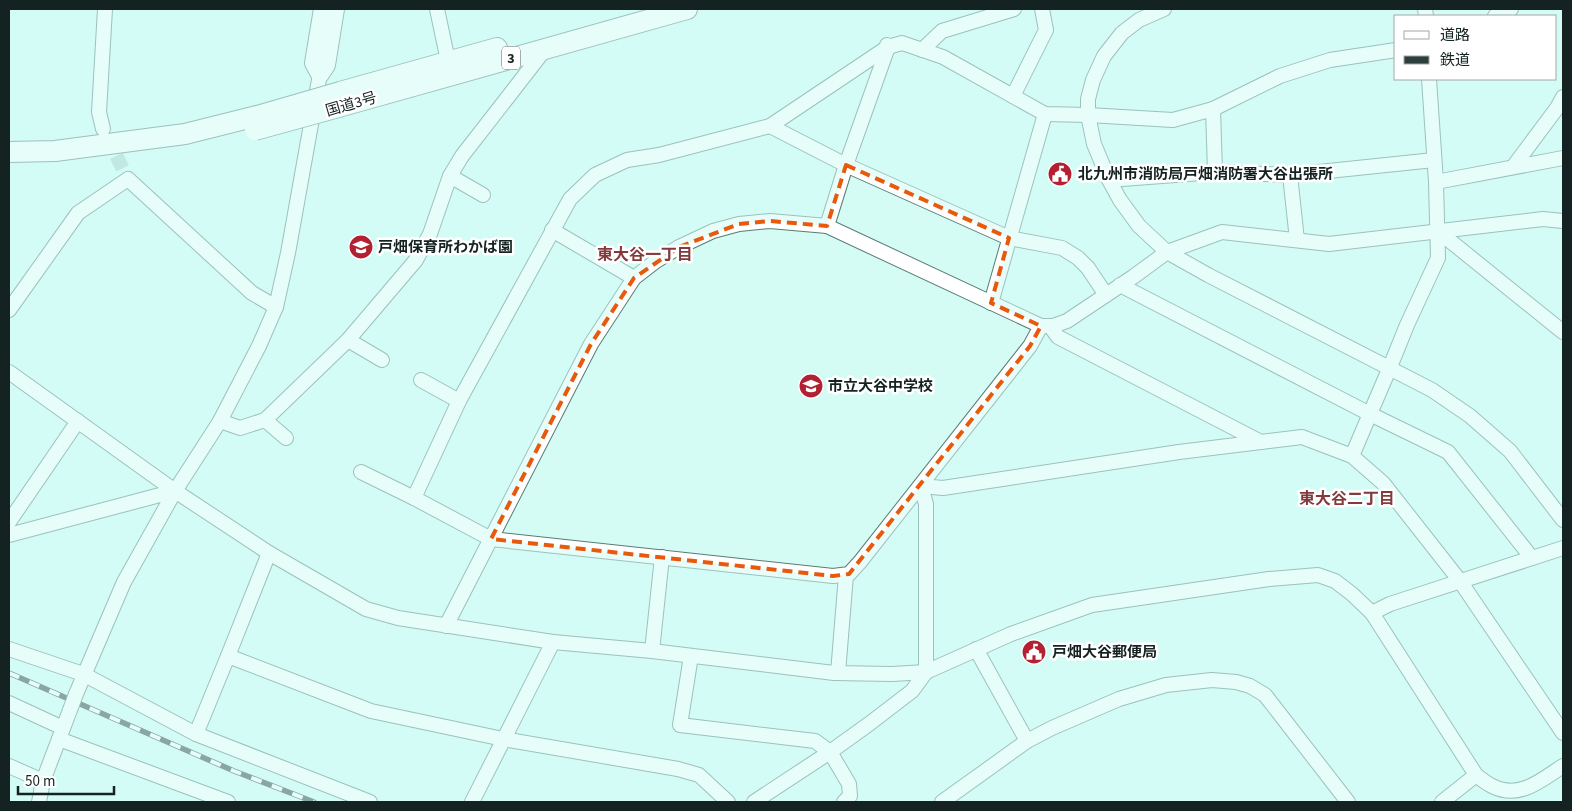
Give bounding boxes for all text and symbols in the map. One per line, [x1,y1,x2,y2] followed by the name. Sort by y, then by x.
[1394,15,1557,80] legend
[1440,25,1470,46] text: 道路
[502,46,520,70] road number: 3
[1440,50,1470,71] text: 鉄道
[323,87,379,122] street label: 国道3号
[1047,161,1073,187] public building icon: 北九州市消防局戸畑消防署大谷出張所
[1078,164,1333,185] place label: 北九州市消防局戸畑消防署大谷出張所
[348,234,374,260] school or university icon: 戸畑保育所わかば園
[378,237,513,258] place label: 戸畑保育所わかば園
[597,244,693,266] district label: 東大谷一丁目
[798,373,824,399] school or university icon: 市立大谷中学校
[828,376,933,397] place label: 市立大谷中学校
[1299,488,1395,510] district label: 東大谷二丁目
[1021,639,1047,665] public building icon: 戸畑大谷郵便局
[1052,642,1157,663] place label: 戸畑大谷郵便局
[18,764,114,796] scale bar
[25,771,55,792] text: 50 m

